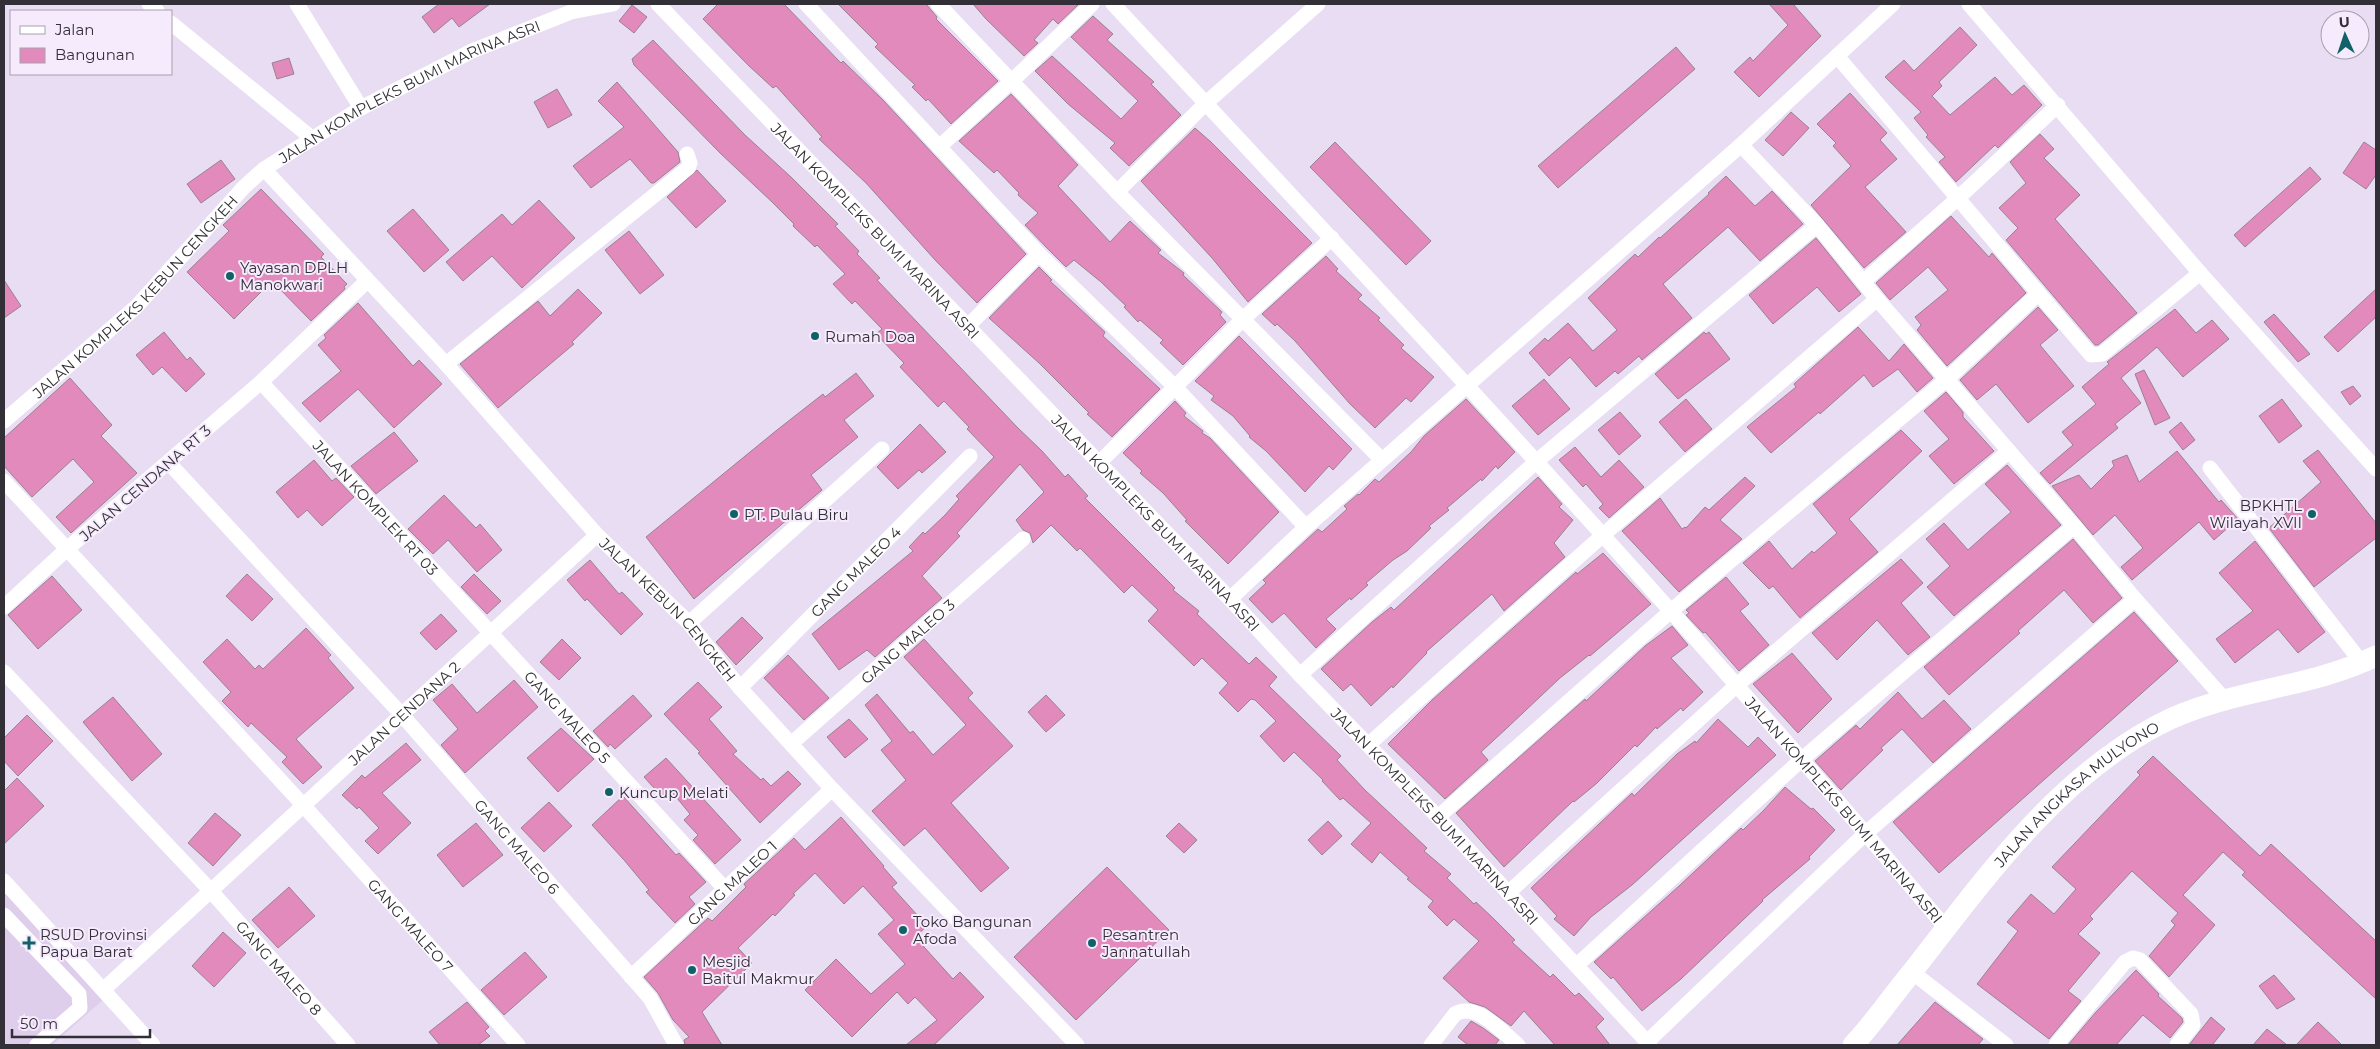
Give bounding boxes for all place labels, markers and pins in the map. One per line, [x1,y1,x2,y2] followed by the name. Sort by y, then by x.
[240,258,348,294] place label: Yayasan DPLH Manokwari
[224,270,236,282] marker: Yayasan DPLH Manokwari
[825,327,915,346] place label: Rumah Doa
[809,330,821,342] marker: Rumah Doa
[2209,496,2302,532] place label: BPKHTL Wilayah XVII
[744,505,849,524] place label: PT. Pulau Biru
[728,508,740,520] marker: PT. Pulau Biru
[2306,508,2318,520] marker: BPKHTL Wilayah XVII
[619,783,729,802] place label: Kuncup Melati
[603,786,615,798] marker: Kuncup Melati
[913,912,1032,948] place label: Toko Bangunan Afoda
[897,924,909,936] marker: Toko Bangunan Afoda
[40,925,147,961] place label: RSUD Provinsi Papua Barat
[1101,925,1191,961] place label: Pesantren Jannatullah
[22,936,36,950] marker: RSUD Provinsi Papua Barat
[1086,937,1098,949] marker: Pesantren Jannatullah
[702,952,814,988] place label: Mesjid Baitul Makmur
[686,964,698,976] marker: Mesjid Baitul Makmur

